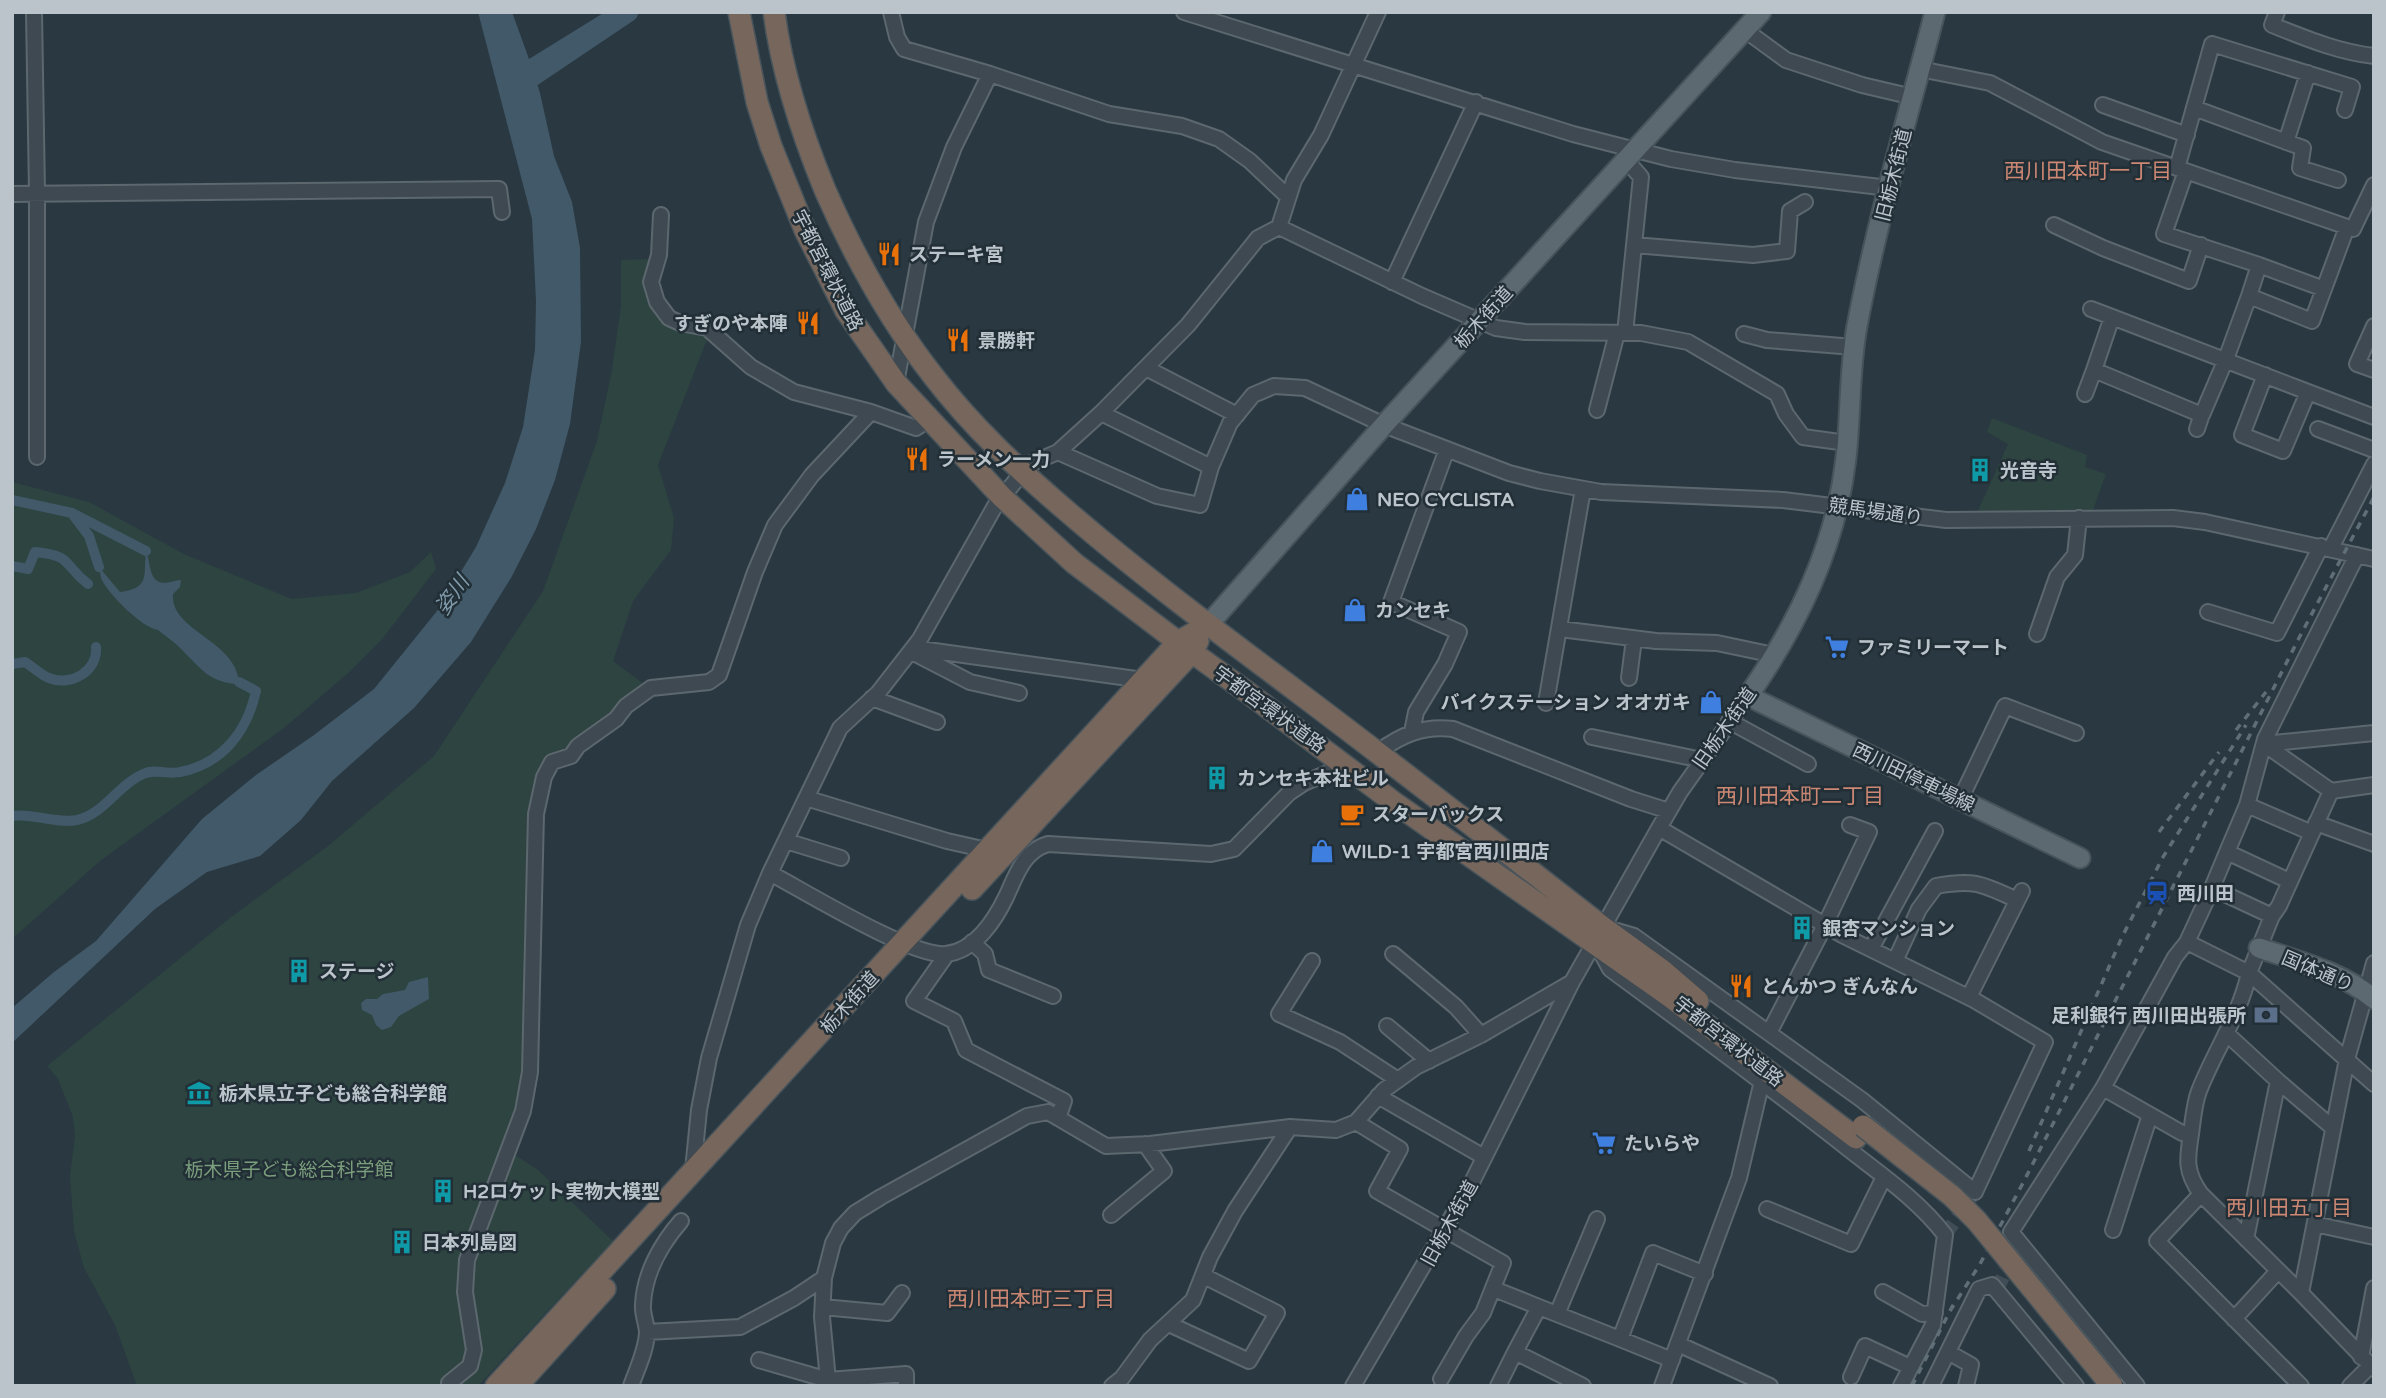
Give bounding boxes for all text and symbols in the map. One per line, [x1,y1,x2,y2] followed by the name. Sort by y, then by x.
[1872,126,1916,224] street label: 旧栃木街道
[2004,159,2172,184] district label: 西川田本町一丁目
[787,206,867,335] street label: 宇都宮環状道路
[875,240,903,268] restaurant icon: ステーキ宮
[909,244,1004,266] place label: ステーキ宮
[1450,282,1517,353] street label: 栃木街道
[794,309,822,337] restaurant icon: すぎのや本陣
[674,313,788,335] place label: すぎのや本陣
[944,326,972,354] restaurant icon: 景勝軒
[978,330,1035,352] place label: 景勝軒
[903,445,931,473] restaurant icon: ラーメン一力
[937,449,1050,471] place label: ラーメン一力
[1966,456,1994,484] building icon: 光音寺
[2000,460,2057,482] place label: 光音寺
[1343,485,1371,513] shop icon: NEO CYCLISTA
[1377,489,1515,511] place label: NEO CYCLISTA
[1827,494,1924,529] street label: 競馬場通り
[430,569,476,620] water label: 姿川
[1341,596,1369,624] shop icon: カンセキ
[1375,600,1451,622] place label: カンセキ
[1823,633,1851,661] supermarket icon: ファミリーマート
[1857,637,2009,659] place label: ファミリーマート
[1209,662,1330,758] street label: 宇都宮環状道路
[1689,683,1761,774] street label: 旧栃木街道
[1697,688,1725,716] shop icon: バイクステーション オオガキ
[1440,692,1691,714] place label: バイクステーション オオガキ
[1849,739,1978,817] street label: 西川田停車場線
[1203,764,1231,792] building icon: カンセキ本社ビル
[1237,768,1389,790] place label: カンセキ本社ビル
[1716,784,1884,809] district label: 西川田本町二丁目
[1338,800,1366,828] cafe icon: スターバックス
[1372,804,1504,826] place label: スターバックス
[1308,837,1336,865] shop icon: WILD-1 宇都宮西川田店
[1342,841,1549,863] place label: WILD-1 宇都宮西川田店
[2143,879,2171,907] station icon: 西川田
[2177,883,2234,905] place label: 西川田
[1788,914,1816,942] building icon: 銀杏マンション
[1822,918,1955,940] place label: 銀杏マンション
[2278,947,2357,997] street label: 国体通り
[285,957,313,985] building icon: ステージ
[319,961,395,983] place label: ステージ
[816,967,883,1038] street label: 栃木街道
[1727,972,1755,1000] restaurant icon: とんかつ ぎんなん
[1761,976,1918,998] place label: とんかつ ぎんなん
[1669,992,1788,1091] street label: 宇都宮環状道路
[2252,1001,2280,1029] bank icon: 足利銀行 西川田出張所
[2051,1005,2246,1027] place label: 足利銀行 西川田出張所
[185,1079,213,1107] museum icon: 栃木県立子ども総合科学館
[219,1083,447,1105] place label: 栃木県立子ども総合科学館
[1590,1129,1618,1157] supermarket icon: たいらや
[1624,1133,1700,1155] place label: たいらや
[184,1159,394,1181] park label: 栃木県子ども総合科学館
[429,1177,457,1205] building icon: H2ロケット実物大模型
[1417,1177,1483,1270] street label: 旧栃木街道
[463,1181,660,1203] place label: H2ロケット実物大模型
[2226,1196,2352,1221] district label: 西川田五丁目
[388,1228,416,1256] building icon: 日本列島図
[422,1232,517,1254] place label: 日本列島図
[947,1287,1115,1312] district label: 西川田本町三丁目

